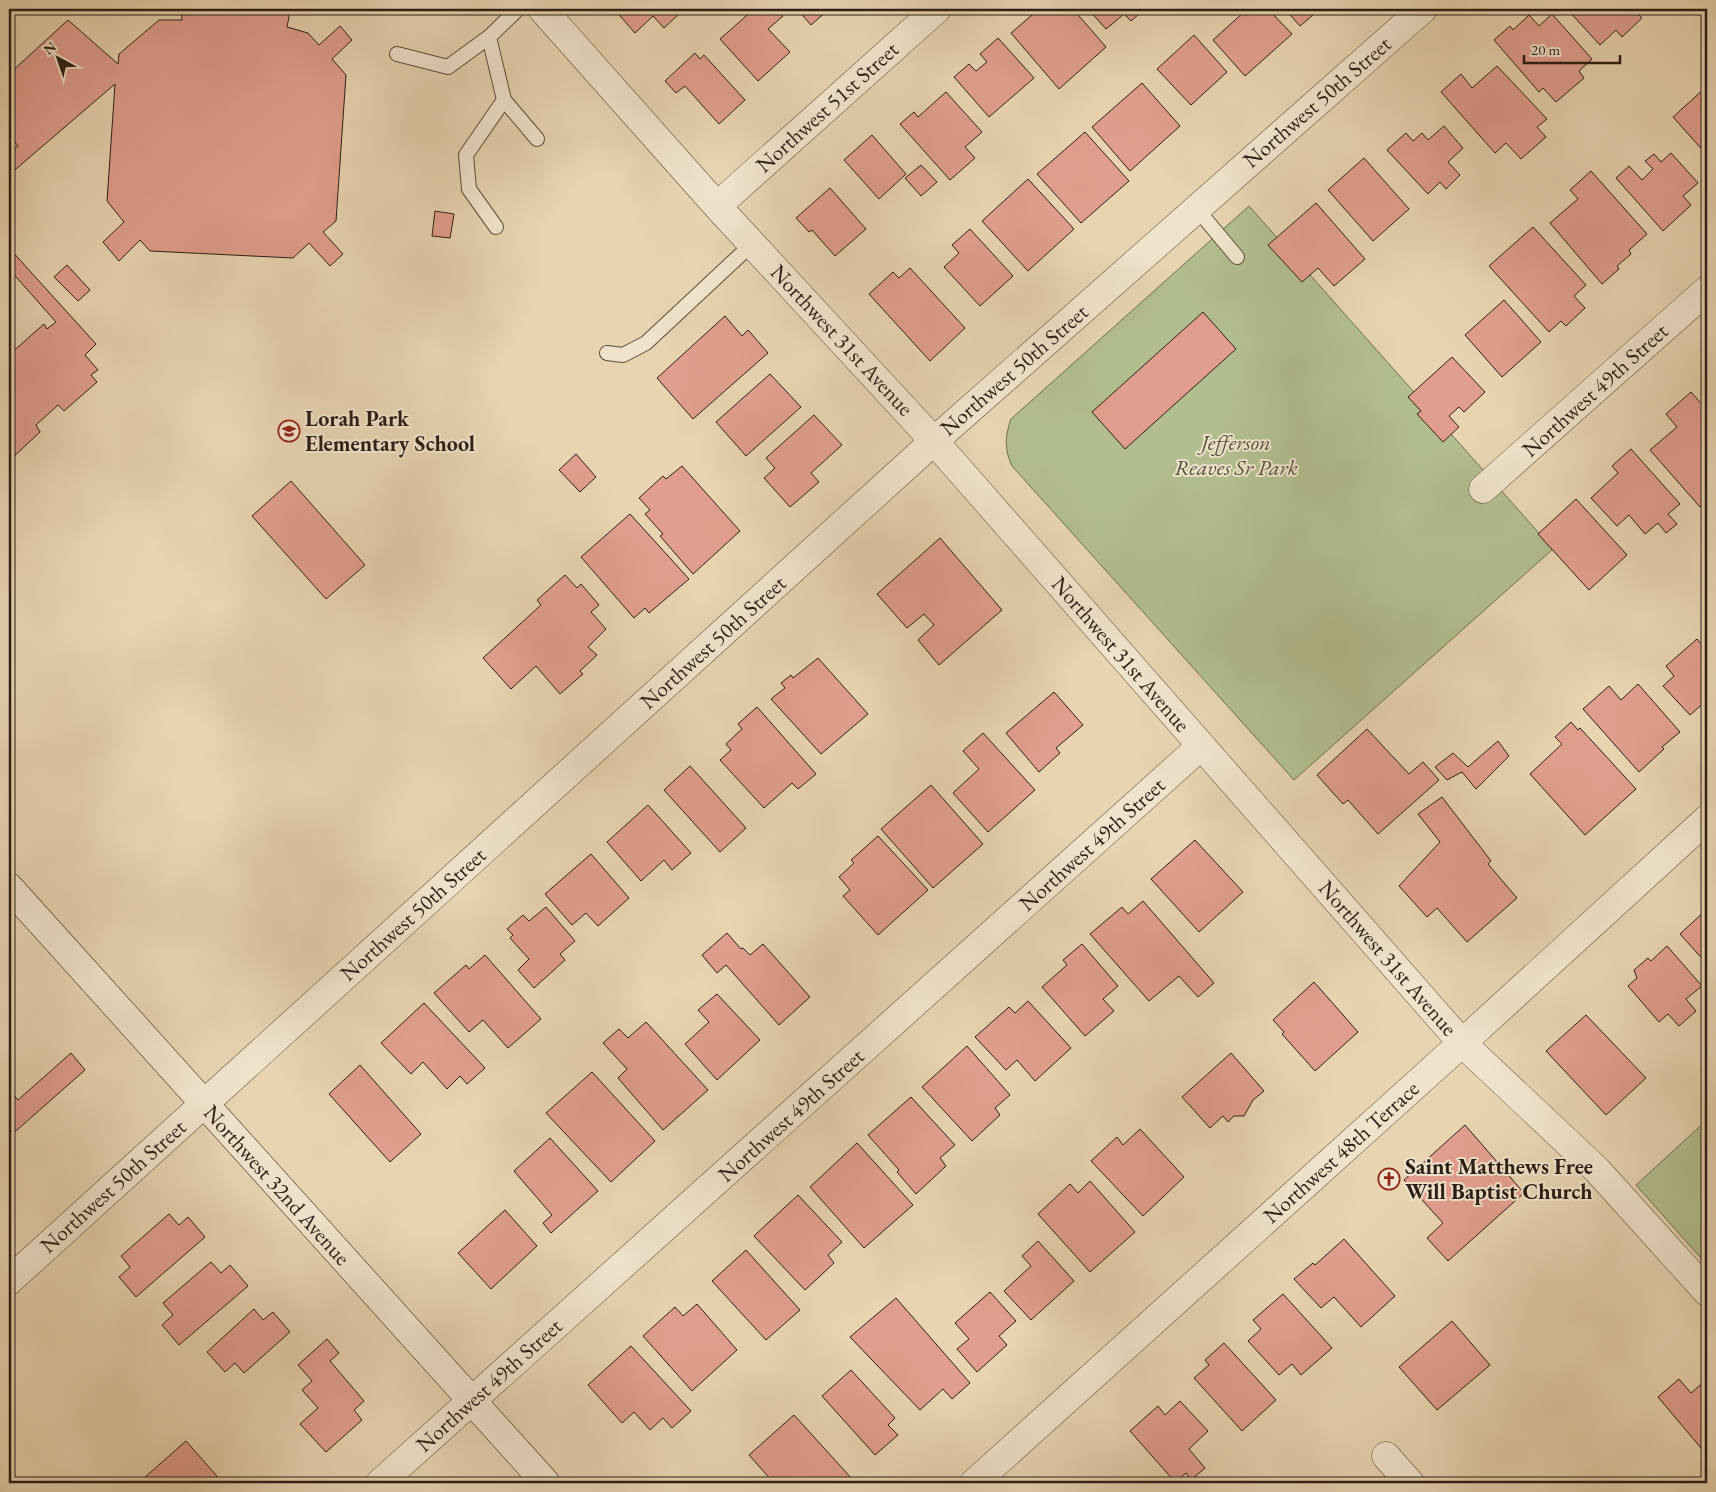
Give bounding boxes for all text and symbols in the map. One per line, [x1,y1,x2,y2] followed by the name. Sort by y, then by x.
[1237,30,1397,174] street label: Northwest 50th Street
[32,32,82,82] north arrow
[1524,32,1620,64] scale bar
[749,35,905,179] street label: Northwest 51st Street
[40,37,60,59] text: N
[1531,40,1560,59] text: 20 m
[764,258,920,422] street label: Northwest 31st Avenue
[934,298,1094,442] street label: Northwest 50th Street
[1516,317,1674,463] street label: Northwest 49th Street
[305,404,475,458] place label: Lorah Park Elementary School
[277,419,301,443] school or university icon: Lorah Park Elementary School
[1174,428,1298,482] park label: Jefferson Reaves Sr Park
[634,569,792,715] street label: Northwest 50th Street
[1045,570,1197,738] street label: Northwest 31st Avenue
[1013,771,1171,917] street label: Northwest 49th Street
[334,841,492,987] street label: Northwest 50th Street
[1312,874,1464,1042] street label: Northwest 31st Avenue
[712,1042,870,1188] street label: Northwest 49th Street
[1257,1074,1425,1230] street label: Northwest 48th Terrace
[197,1099,357,1272] street label: Northwest 32nd Avenue
[34,1113,192,1259] street label: Northwest 50th Street
[1405,1152,1593,1206] place label: Saint Matthews Free Will Baptist Church
[1377,1167,1401,1191] church icon: Saint Matthews Free Will Baptist Church
[410,1312,568,1458] street label: Northwest 49th Street

